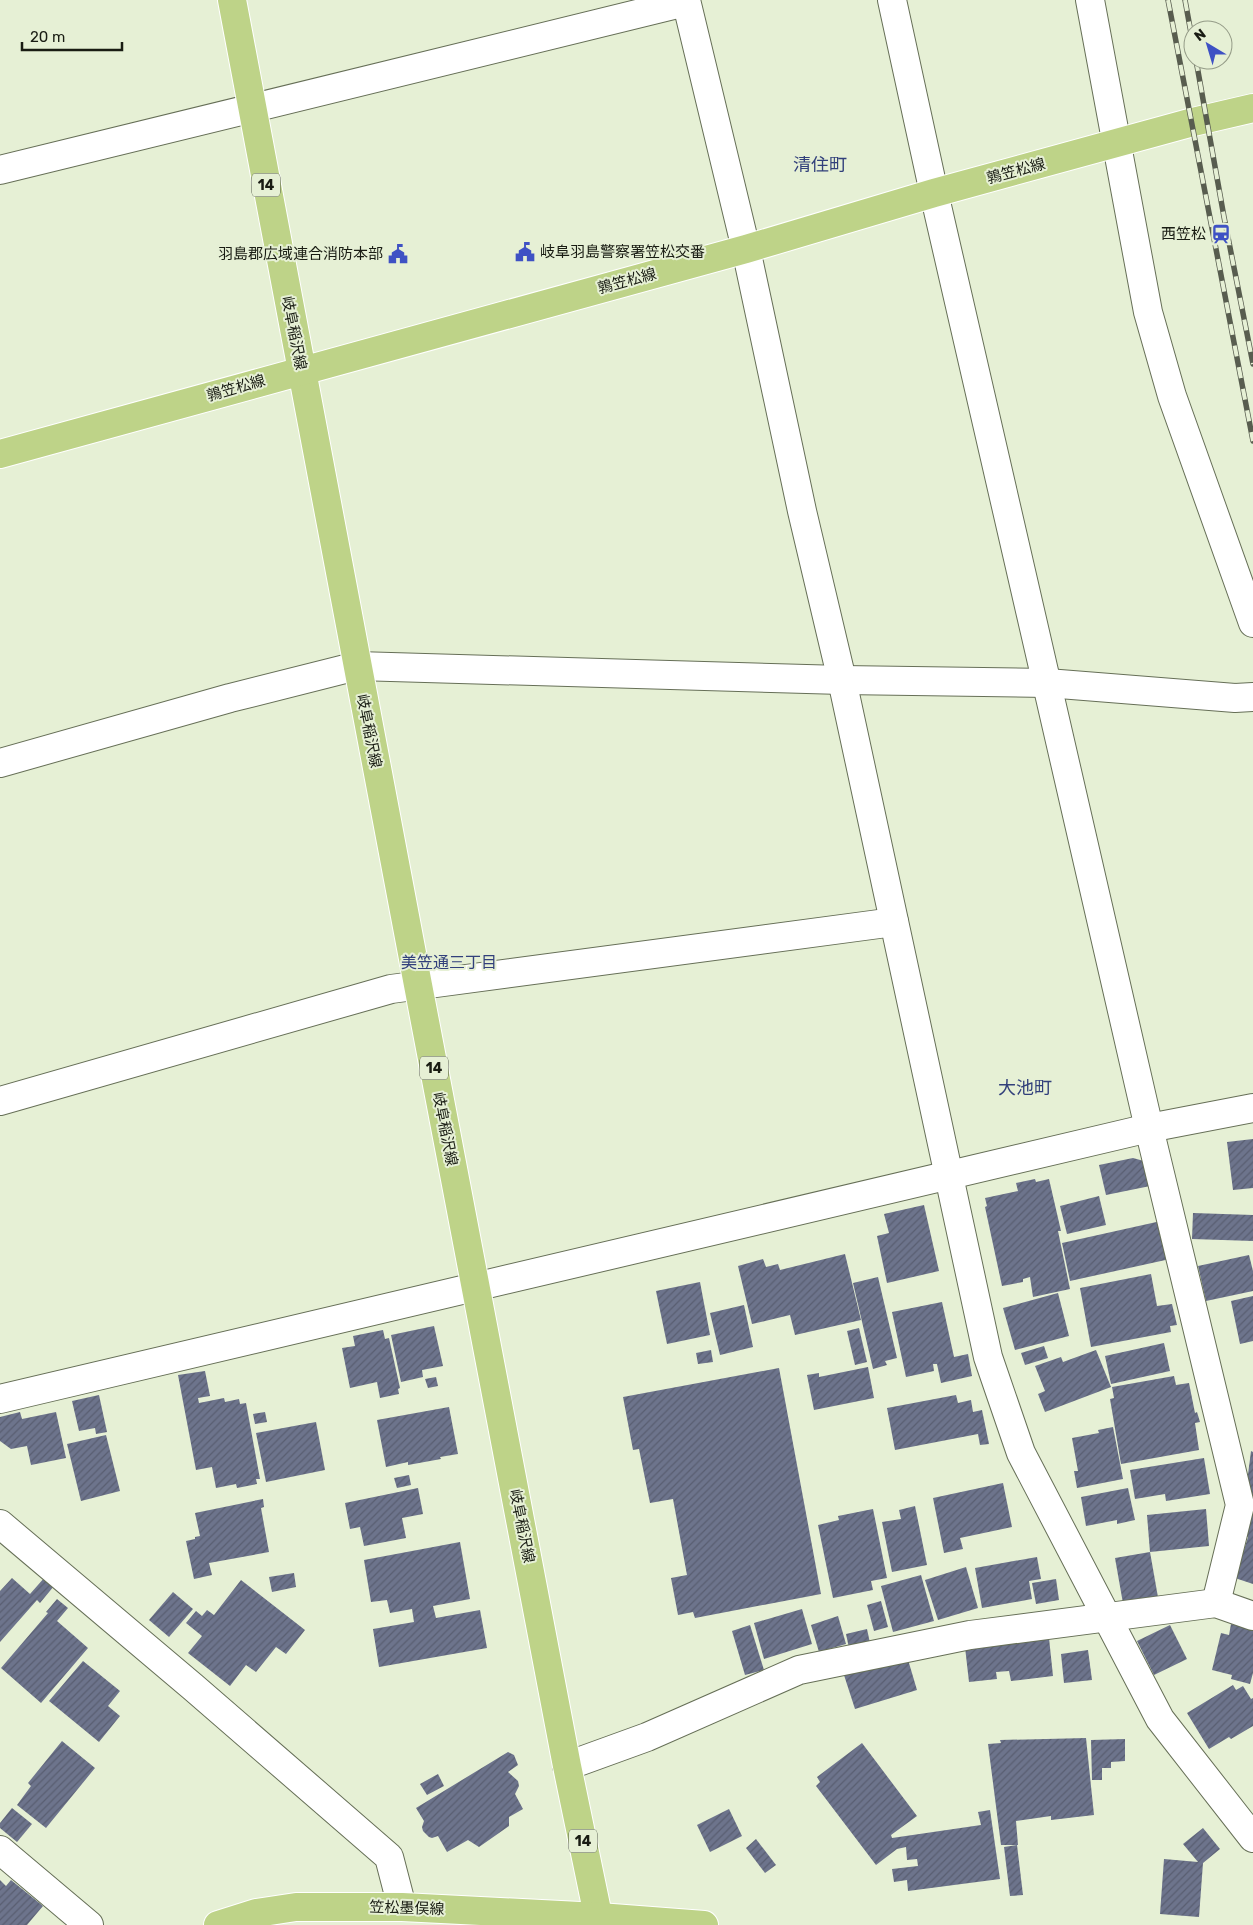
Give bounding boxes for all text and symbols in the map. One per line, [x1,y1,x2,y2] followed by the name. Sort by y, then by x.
[22,20,122,52] scale bar
[1183,20,1233,70] north arrow
[1191,25,1210,45] text: N
[30,28,65,46] text: 20 m
[793,154,847,176] district label: 清住町
[985,155,1047,187] street label: 鶉笠松線
[252,174,280,196] road number: 14
[1210,223,1232,245] station icon: 西笠松
[1161,225,1206,243] place label: 西笠松
[514,241,536,263] public building icon: 岐阜羽島警察署笠松交番
[387,243,409,265] public building icon: 羽島郡広域連合消防本部
[540,243,705,261] place label: 岐阜羽島警察署笠松交番
[218,245,383,263] place label: 羽島郡広域連合消防本部
[596,265,658,297] street label: 鶉笠松線
[278,294,310,372] street label: 岐阜稲沢線
[205,371,267,405] street label: 鶉笠松線
[353,692,385,770] street label: 岐阜稲沢線
[401,953,497,972] district label: 美笠通三丁目
[420,1056,448,1080] road number: 14
[998,1077,1052,1099] district label: 大池町
[429,1090,461,1168] street label: 岐阜稲沢線
[506,1487,538,1565] street label: 岐阜稲沢線
[569,1830,597,1852] road number: 14
[369,1898,445,1918] street label: 笠松墨俣線

